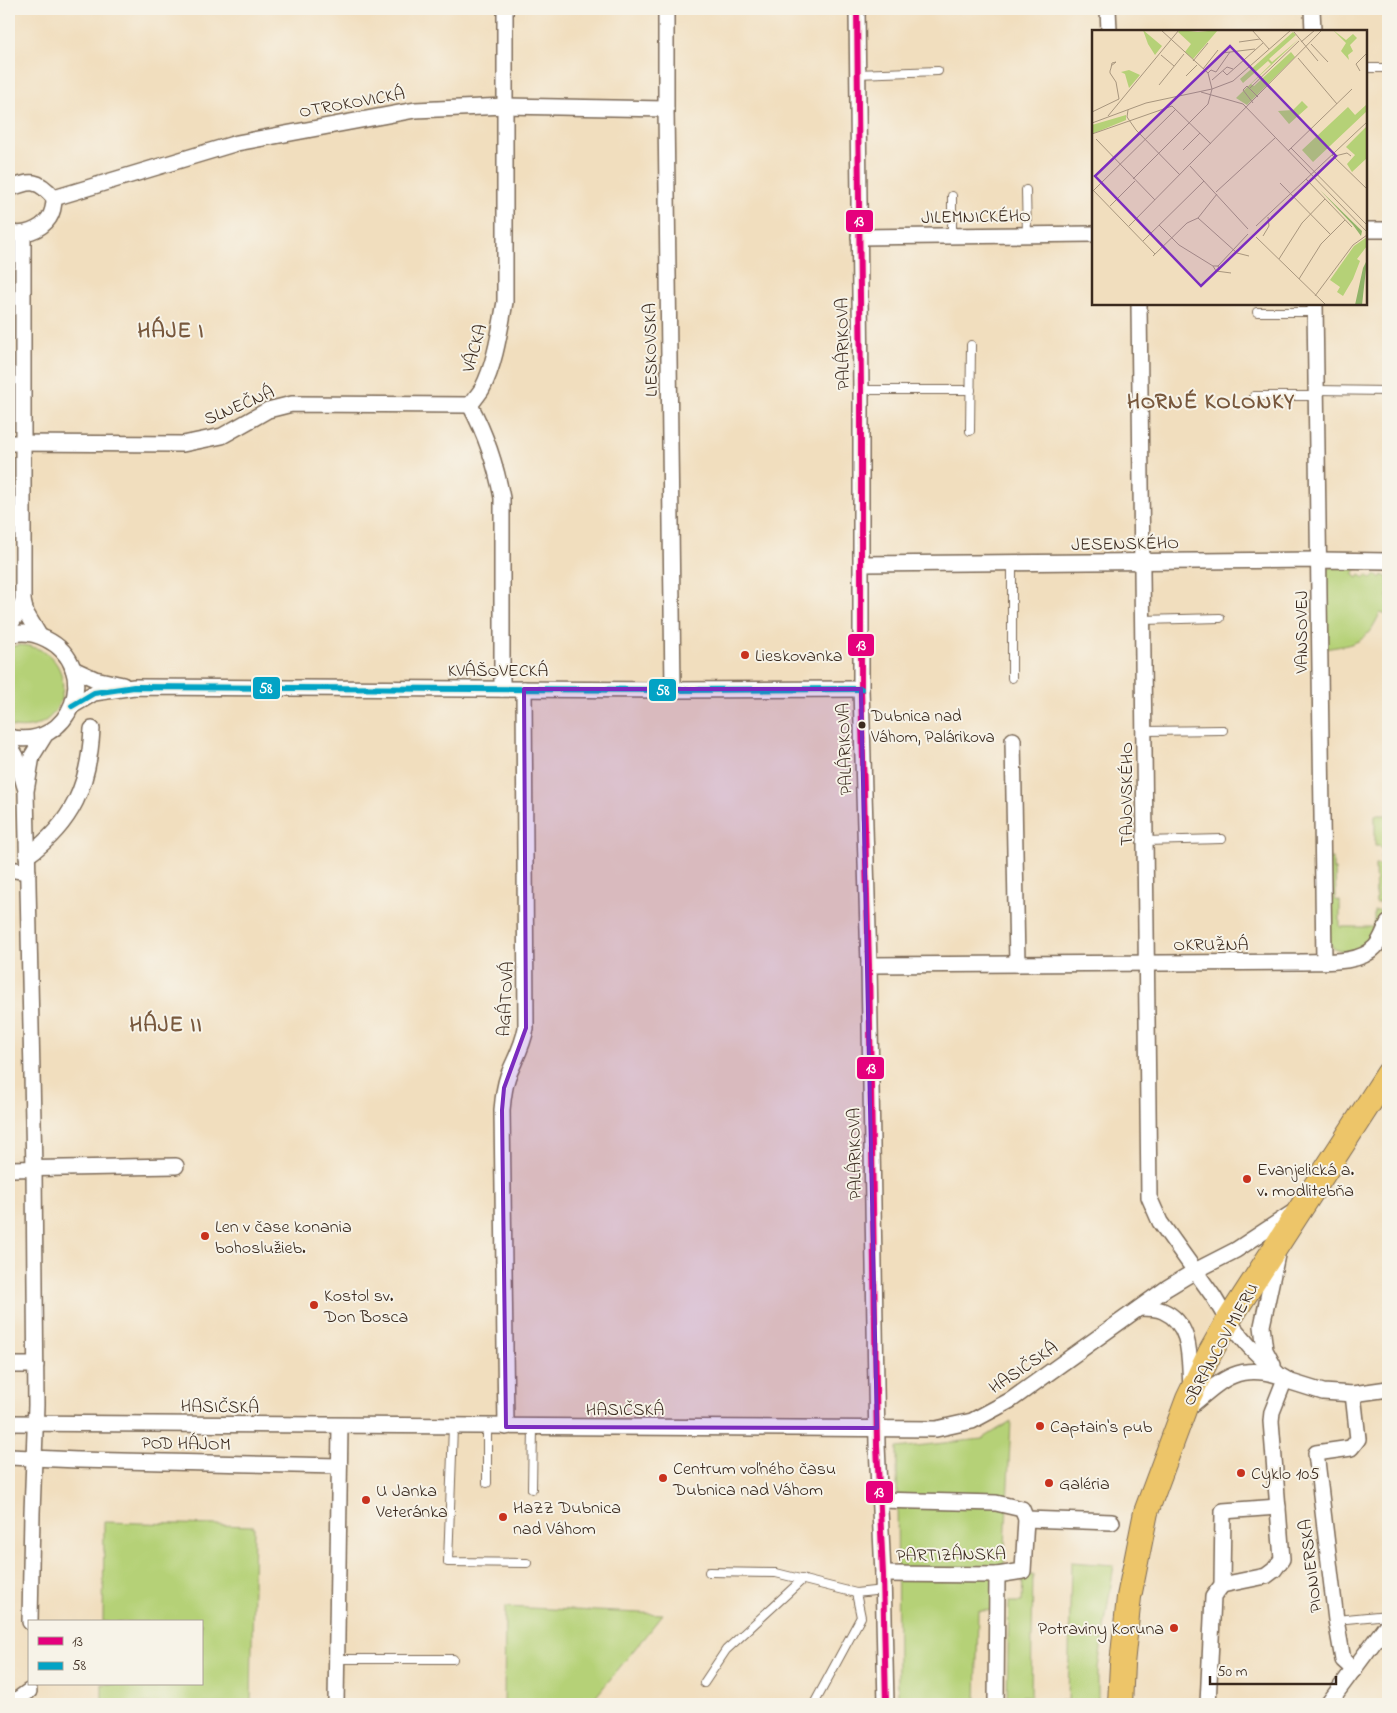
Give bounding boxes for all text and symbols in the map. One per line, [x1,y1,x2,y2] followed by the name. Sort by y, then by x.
[1092,30,1367,305] inset map
[297,82,407,126] street label: OTROKOVICKÁ
[921,204,1031,232] street label: JILEMNICKÉHO
[845,209,874,233] line badge: 13
[854,212,864,233] text: 13
[830,298,858,390] street label: PALÁRIKOVA
[638,303,666,397] street label: LIESKOVSKA
[137,316,205,348] district label: HÁJE I
[456,321,495,377] street label: VÁCKA
[200,380,279,433] street label: SLNEČNÁ
[1127,387,1295,419] district label: HORNÉ KOLONKY
[1071,531,1179,559] street label: JESENSKÉHO
[1290,590,1316,675] street label: VANSOVEJ
[847,633,875,657] line badge: 13
[856,636,866,657] text: 13
[755,644,843,670] place label: Lieskovanka
[739,649,751,661] marker: Lieskovanka
[448,659,548,685] street label: KVÁŠOVECKÁ
[252,676,281,700] line badge: 58
[648,678,677,702] line badge: 58
[259,679,273,700] text: 58
[656,681,670,702] text: 58
[831,702,861,796] street label: PALÁRIKOVA
[870,704,995,750] place label: Dubnica nad Váhom, Palárikova
[857,720,867,730] marker: Dubnica nad Váhom, Palárikova
[1115,742,1141,846] street label: TAJOVSKÉHO
[1173,933,1249,959] street label: OKRUŽNÁ
[492,961,522,1037] street label: AGÁTOVÁ
[129,1010,203,1042] district label: HÁJE II
[856,1056,885,1080] line badge: 13
[866,1059,876,1080] text: 13
[842,1108,870,1200] street label: PALÁRIKOVA
[1257,1158,1355,1205] place label: Evanjelická a. v. modlitebňa
[1241,1173,1253,1185] marker: Evanjelická a. v. modlitebňa
[215,1215,352,1262] place label: Len v čase konania bohoslužieb.
[199,1230,211,1242] marker: Len v čase konania bohoslužieb.
[1177,1279,1266,1411] street label: OBRANCOV MIERU
[323,1284,408,1331] place label: Kostol sv. Don Bosca
[308,1299,320,1311] marker: Kostol sv. Don Bosca
[984,1336,1064,1401] street label: HASIČSKÁ
[180,1394,259,1422] street label: HASIČSKÁ
[586,1398,664,1424] street label: HASIČSKÁ
[1050,1415,1153,1441] place label: Captain's pub
[1034,1420,1046,1432] marker: Captain's pub
[141,1431,231,1459] street label: POD HÁJOM
[672,1457,836,1504] place label: Centrum voľného času Dubnica nad Váhom
[1251,1462,1319,1488] place label: Cyklo 105
[1235,1467,1247,1479] marker: Cyklo 105
[657,1472,669,1484] marker: Centrum voľného času Dubnica nad Váhom
[1059,1472,1110,1498] place label: Galéria
[1043,1477,1055,1489] marker: Galéria
[375,1479,448,1526] place label: U Janka Veteránka
[865,1480,894,1504] line badge: 13
[874,1483,884,1504] text: 13
[360,1494,372,1506] marker: U Janka Veteránka
[513,1496,621,1543] place label: HaZZ Dubnica nad Váhom
[497,1511,509,1523] marker: HaZZ Dubnica nad Váhom
[1293,1518,1331,1614] street label: PIONIERSKA
[896,1542,1006,1570] street label: PARTIZÁNSKA
[1038,1617,1164,1643] place label: Potraviny Koruna
[28,1620,202,1686] legend
[1168,1622,1180,1634] marker: Potraviny Koruna
[72,1631,83,1653] text: 13
[1210,1653,1336,1685] scale bar
[72,1655,87,1677] text: 58
[1217,1661,1248,1683] text: 50 m

